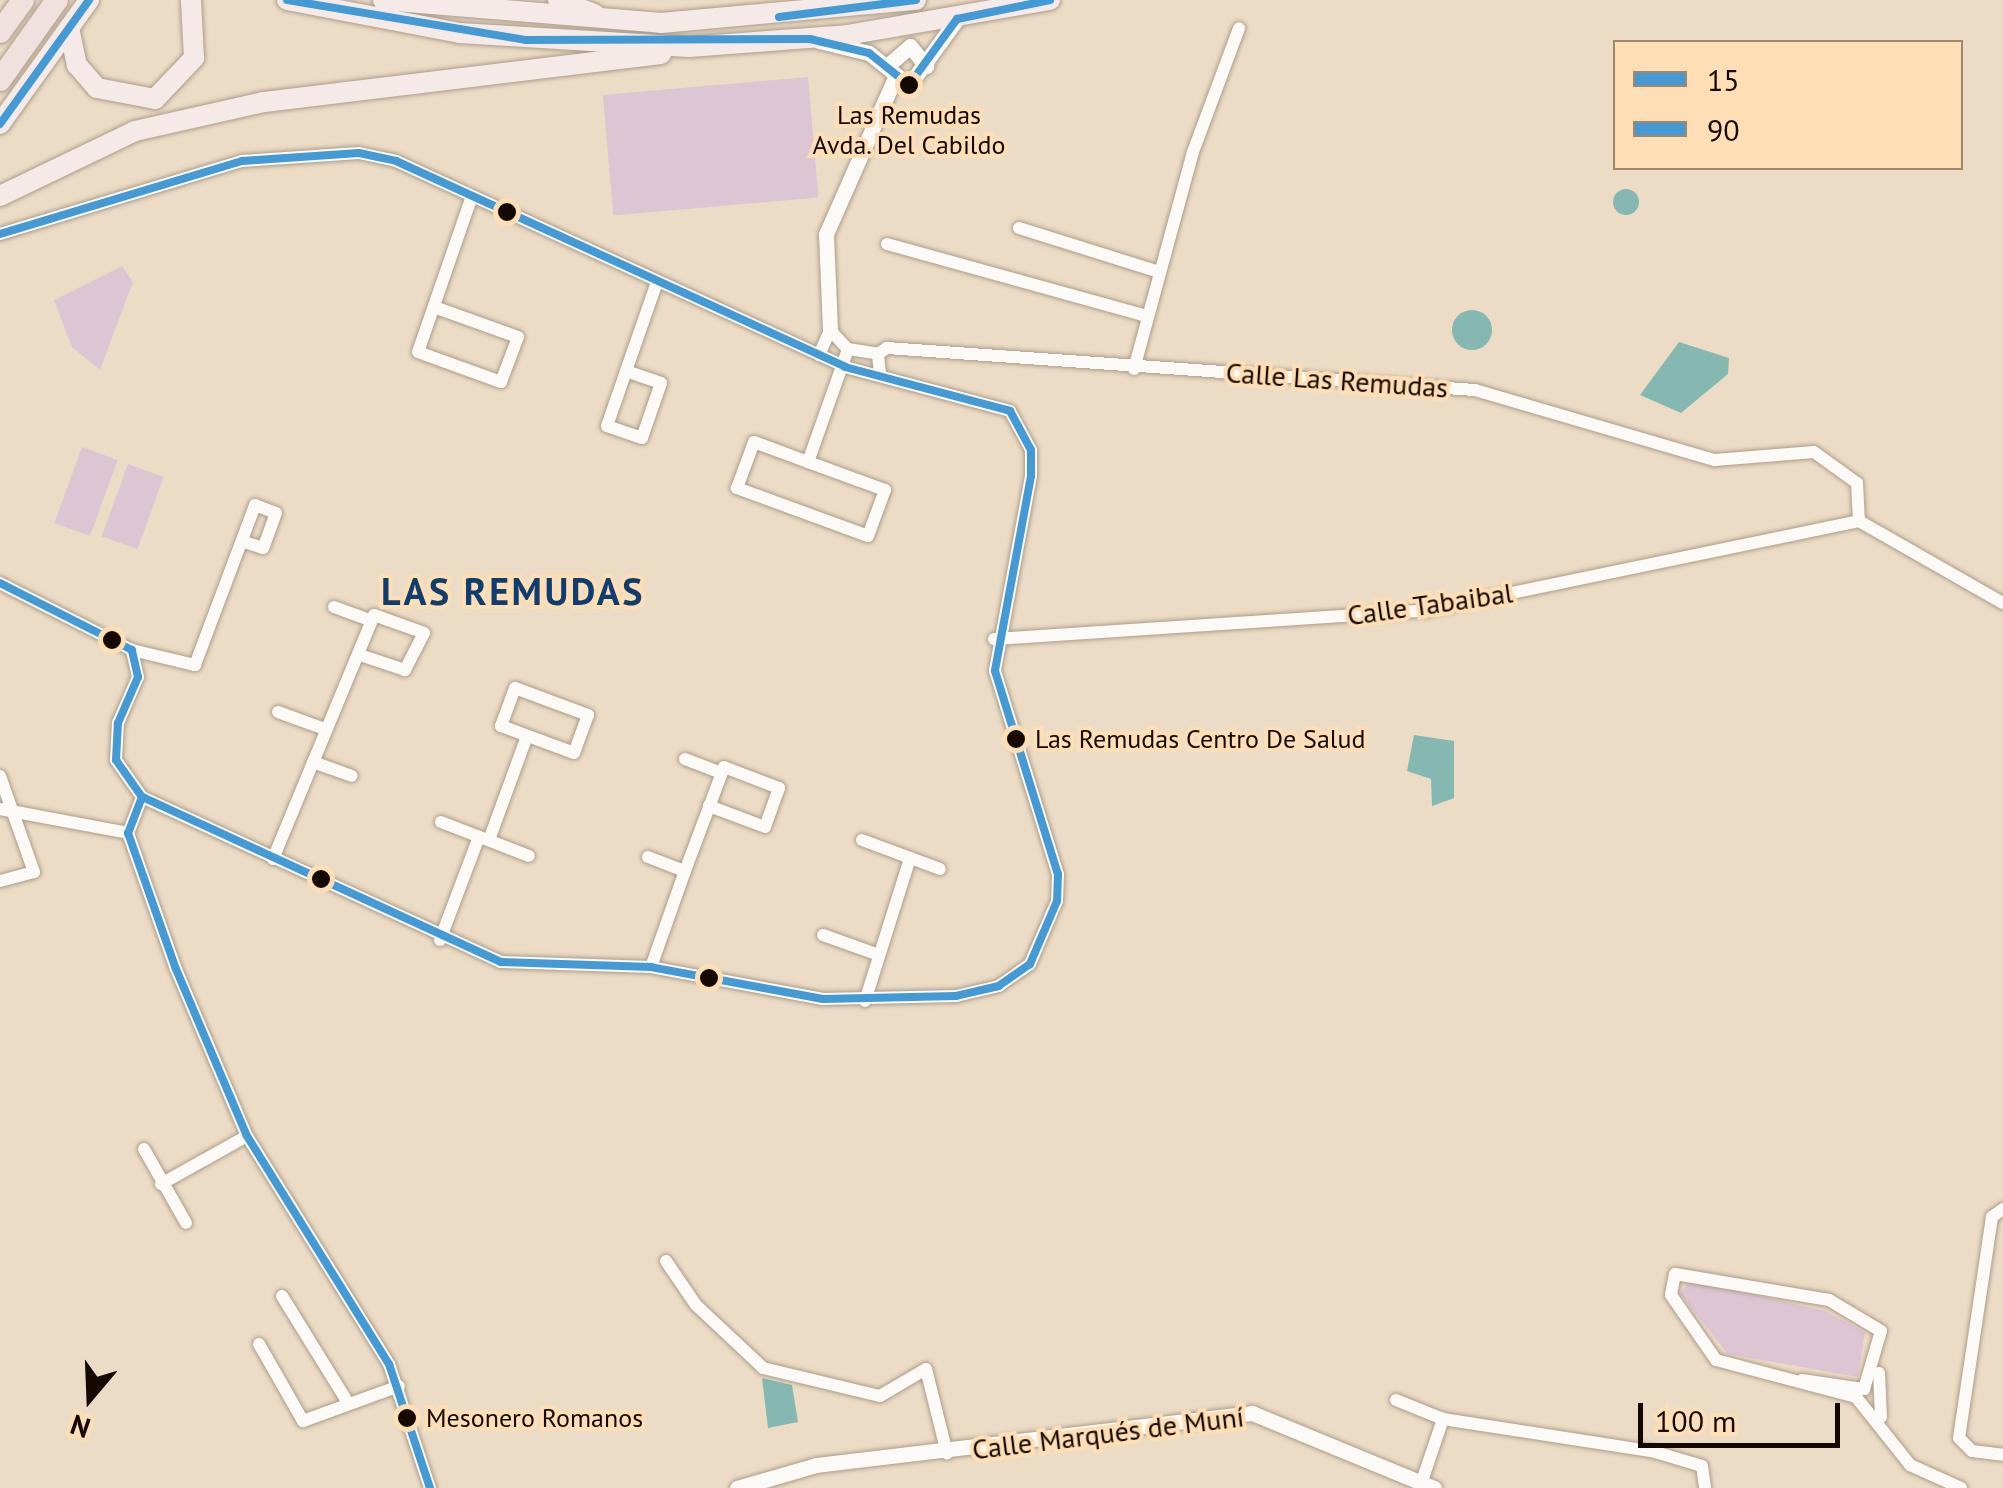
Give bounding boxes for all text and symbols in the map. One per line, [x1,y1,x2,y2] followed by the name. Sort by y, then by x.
[1613,40,1963,170] legend
[1707,60,1740,99] text: 15
[899,75,919,95] marker: Las Remudas Avda. Del Cabildo
[812,99,1006,160] place label: Las Remudas Avda. Del Cabildo
[1707,110,1740,149] text: 90
[497,202,517,222] unlabelled marker
[1225,355,1449,405] street label: Calle Las Remudas
[381,568,645,614] district label: LAS REMUDAS
[1345,576,1515,632] street label: Calle Tabaibal
[102,630,122,650] unlabelled marker
[1035,723,1365,755] place label: Las Remudas Centro De Salud
[1006,729,1026,749] marker: Las Remudas Centro De Salud
[311,869,331,889] unlabelled marker
[699,968,719,988] unlabelled marker
[40,1348,140,1448] north arrow
[1643,1383,1846,1445] scale bar
[970,1400,1246,1466] street label: Calle Marqués de Muní
[1655,1401,1736,1440] text: 100 m
[426,1402,643,1434] place label: Mesonero Romanos
[65,1406,95,1447] text: N
[397,1408,417,1428] marker: Mesonero Romanos

